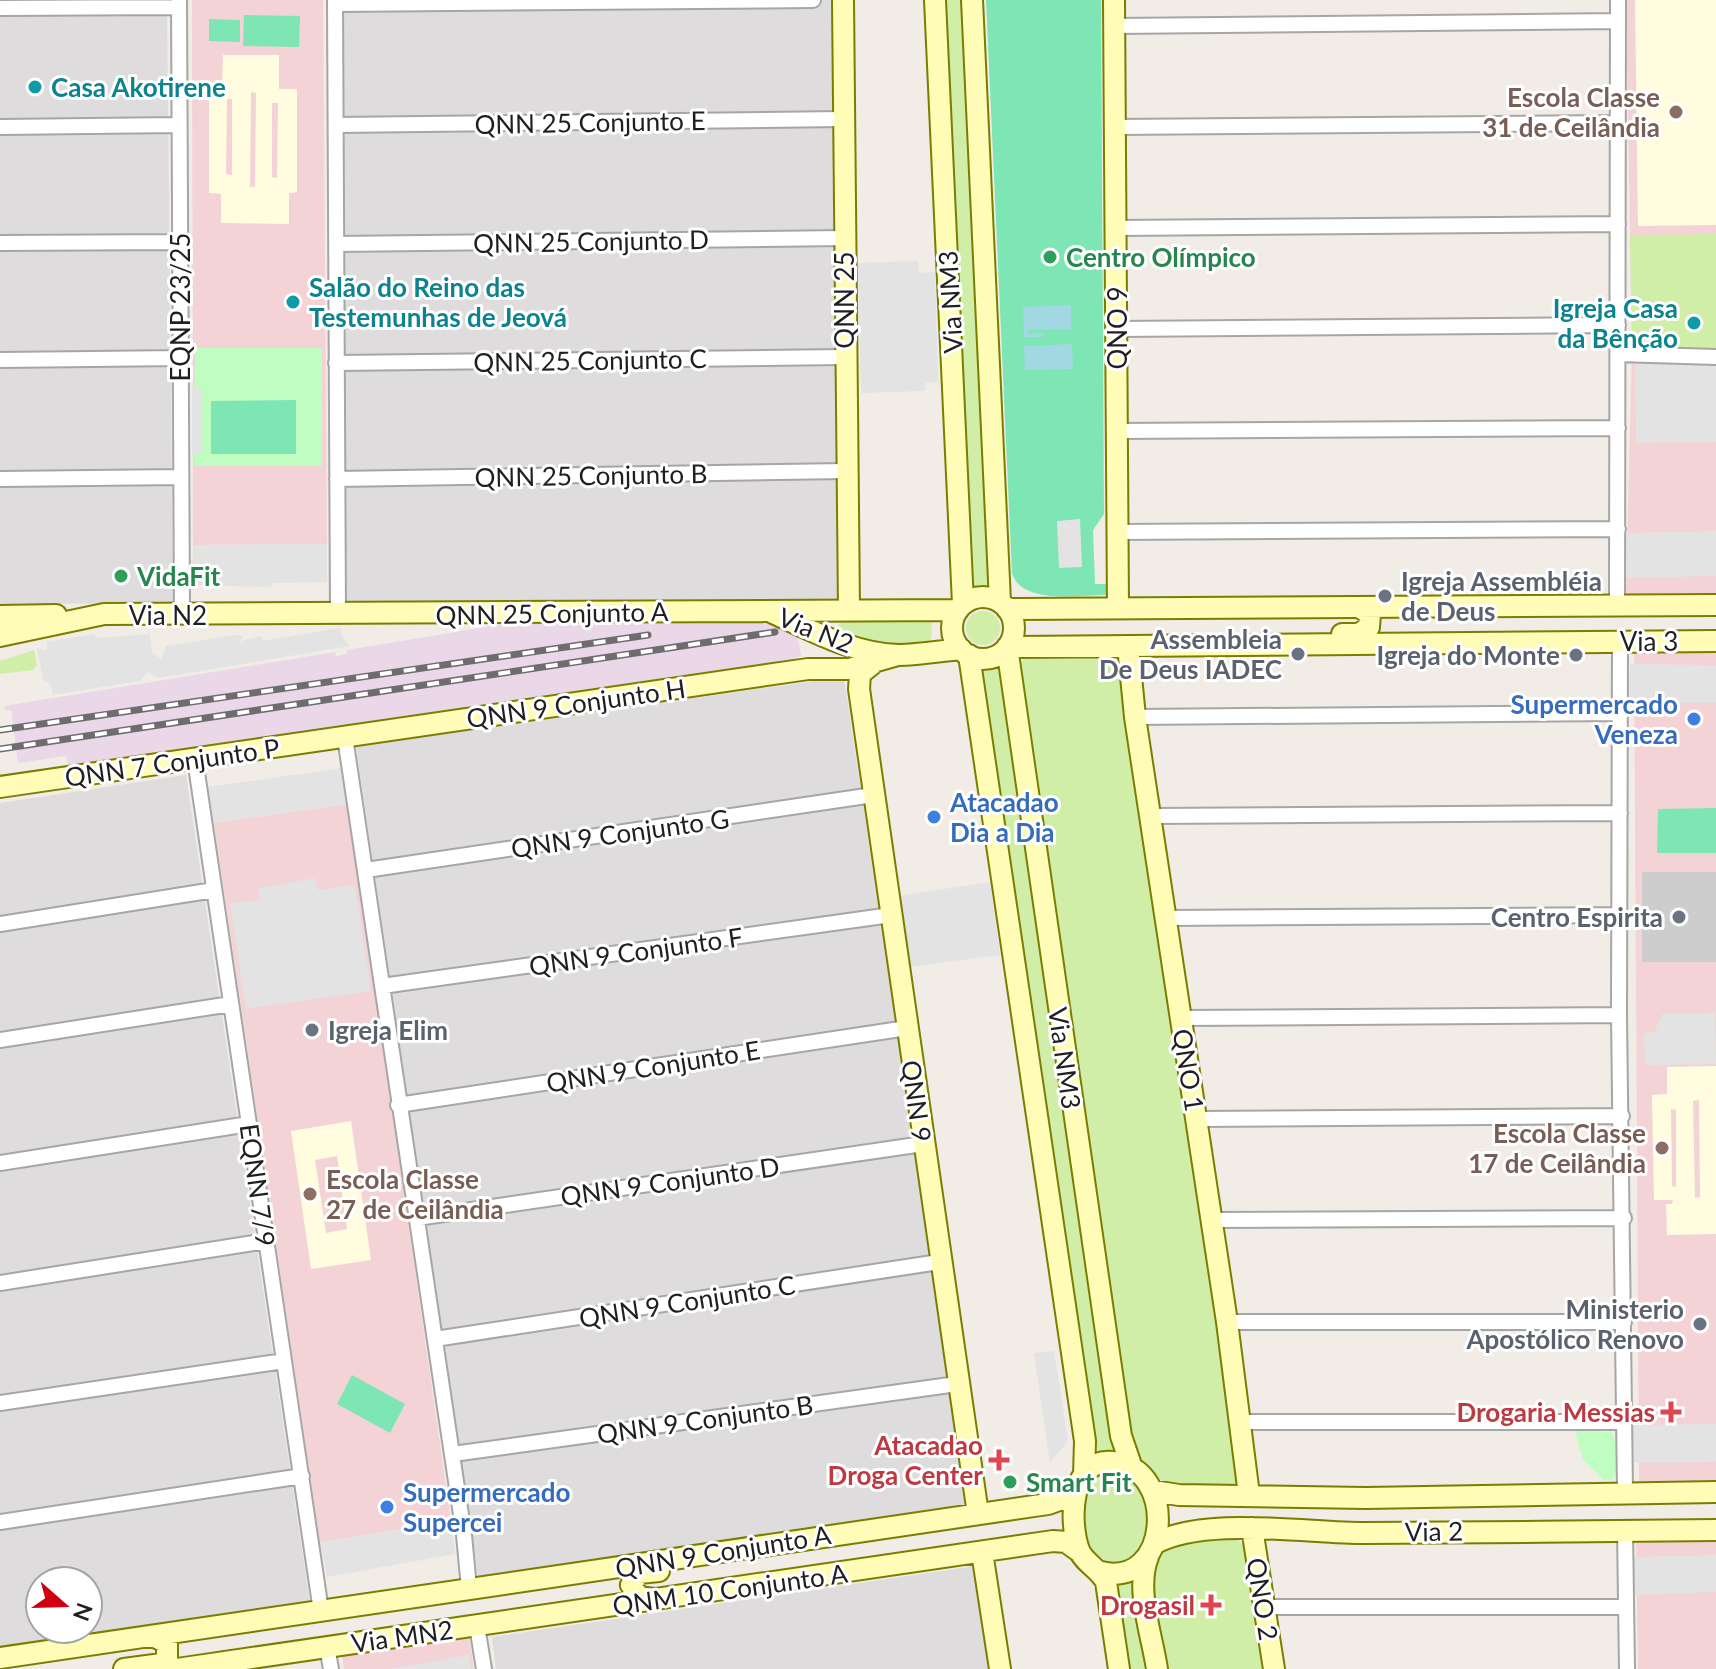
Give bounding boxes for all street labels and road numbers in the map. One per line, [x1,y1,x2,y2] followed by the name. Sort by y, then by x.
[474,104,706,140] street label: QNN 25 Conjunto E
[473,223,709,259] street label: QNN 25 Conjunto D
[164,233,196,381] street label: EQNP 23/25
[931,250,969,354] street label: Via NM3
[828,251,860,349] street label: QNN 25
[1101,286,1133,370] street label: QNO 9
[473,342,707,378] street label: QNN 25 Conjunto C
[474,457,708,493] street label: QNN 25 Conjunto B
[435,595,669,631] street label: QNN 25 Conjunto A
[129,599,207,631] street label: Via N2
[774,600,858,660] street label: Via N2
[1620,625,1678,657] street label: Via 3
[464,672,688,734] street label: QNN 9 Conjunto H
[63,731,281,793] street label: QNN 7 Conjunto P
[509,802,731,864] street label: QNN 9 Conjunto G
[527,920,745,982] street label: QNN 9 Conjunto F
[1042,1005,1088,1111] street label: Via NM3
[1167,1026,1211,1114] street label: QNO 1
[544,1033,762,1099] street label: QNN 9 Conjunto E
[895,1058,939,1144] street label: QNN 9
[234,1122,282,1248] street label: EQNN 7/9
[558,1150,782,1212] street label: QNN 9 Conjunto D
[577,1268,797,1334] street label: QNN 9 Conjunto C
[595,1388,815,1450] street label: QNN 9 Conjunto B
[1404,1514,1464,1548] street label: Via 2
[613,1518,833,1584] street label: QNN 9 Conjunto A
[1241,1555,1285,1643] street label: QNO 2
[610,1557,850,1621] street label: QNM 10 Conjunto A
[349,1613,455,1659] street label: Via MN2

